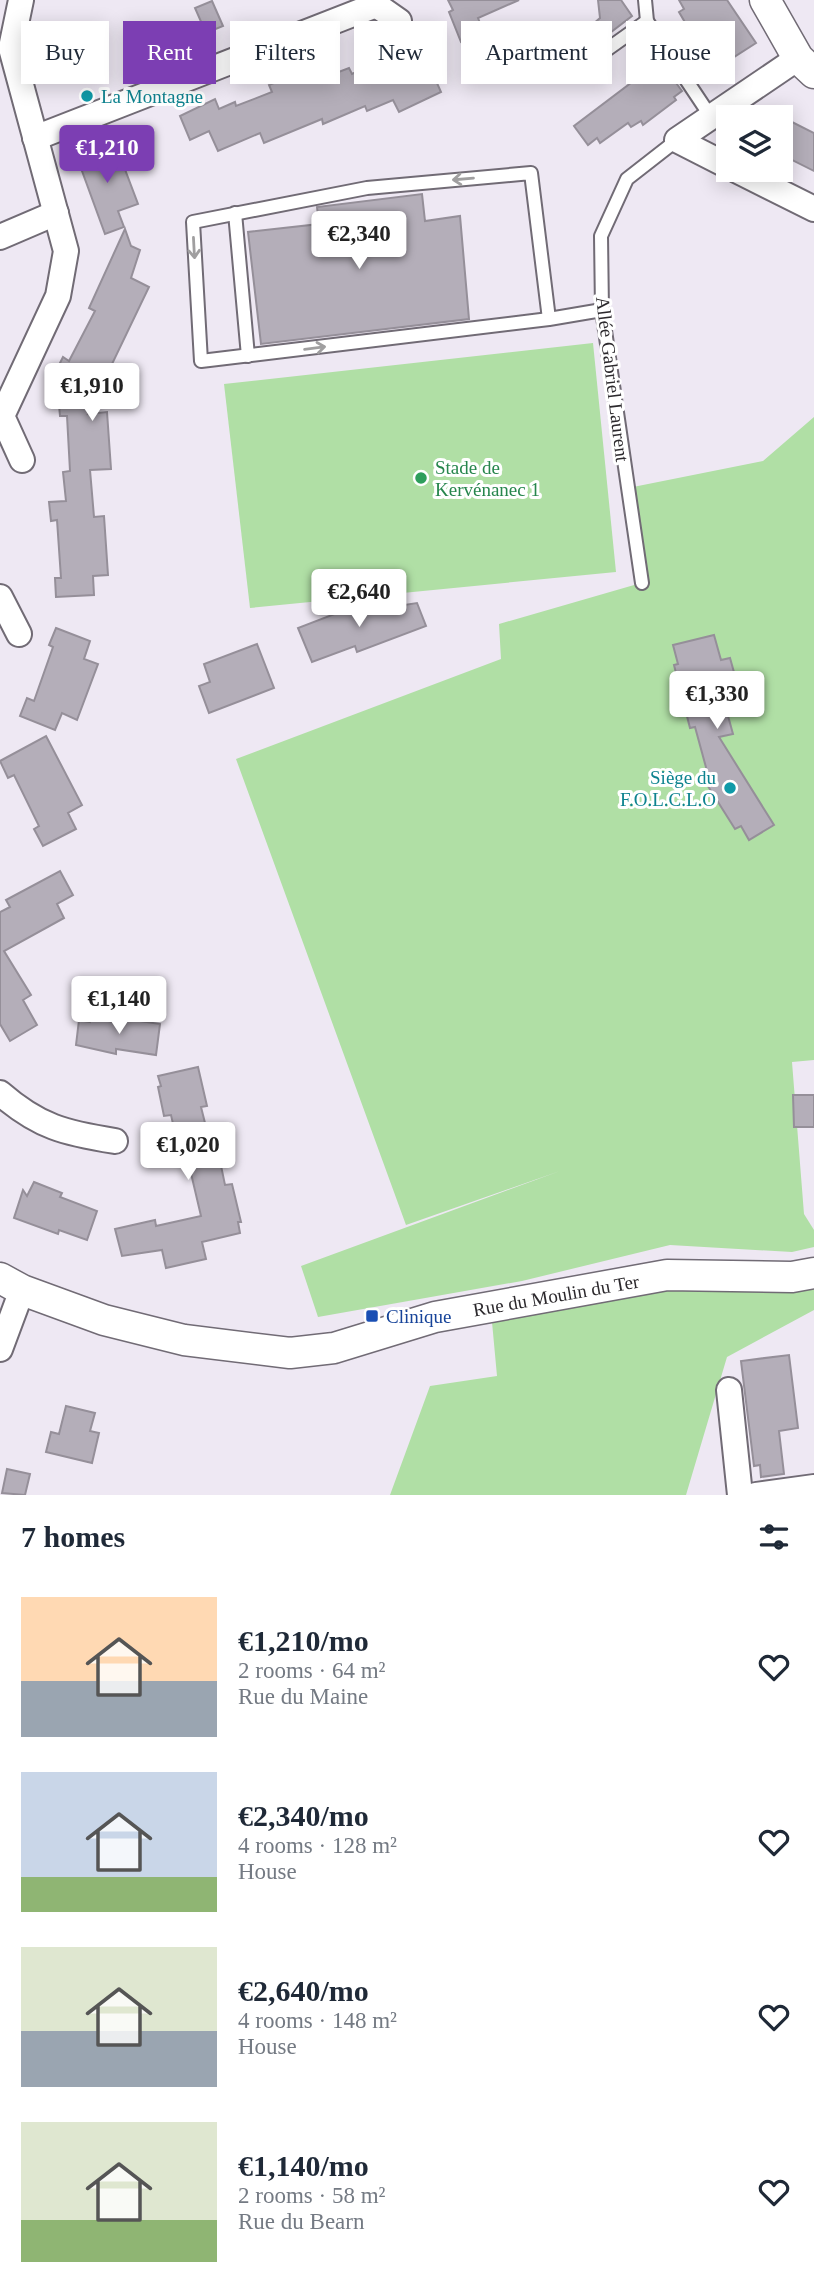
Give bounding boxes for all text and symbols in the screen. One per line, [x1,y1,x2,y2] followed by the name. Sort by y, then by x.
[21,21,109,84] chip: Buy
[123,21,216,84] chip: Rent
[230,21,340,84] chip: Filters
[354,21,447,84] chip: New
[461,21,612,84] chip: Apartment
[626,21,735,84] chip: House
[101,86,203,107] place label: La Montagne
[79,88,95,104] marker: La Montagne
[716,105,793,182] map controls
[716,105,793,182] button: layers
[50,125,164,185] pin: €1,210
[75,135,139,160] text: €1,210
[453,173,475,186] one-way arrow
[302,212,416,271] pin: €2,340
[327,221,391,246] text: €2,340
[188,237,201,260] one-way arrow
[592,295,633,464] street label: Allée Gabriel Laurent
[303,342,325,355] one-way arrow
[35,364,149,423] pin: €1,910
[60,373,124,398] text: €1,910
[435,457,540,500] place label: Stade de Kervénanec 1
[413,470,429,486] marker: Stade de Kervénanec 1
[302,570,416,629] pin: €2,640
[327,579,391,604] text: €2,640
[660,672,774,731] pin: €1,330
[685,681,749,706] text: €1,330
[620,767,716,810] place label: Siège du F.O.L.C.L.O
[722,780,738,796] marker: Siège du F.O.L.C.L.O
[62,976,176,1036] pin: €1,140
[87,986,151,1011] text: €1,140
[131,1122,245,1182] pin: €1,020
[156,1132,220,1157] text: €1,020
[471,1270,641,1320] street label: Rue du Moulin du Ter
[386,1306,451,1327] place label: Clinique
[364,1308,380,1324] marker: Clinique
[755,1518,793,1556] icon: filters
[21,1520,125,1553] text: 7 homes
[238,1624,369,1657] text: €1,210/mo
[77,1625,161,1709] icon: home
[755,1648,793,1686] icon: heart
[238,1658,385,1683] text: 2 rooms · 64 m²
[238,1684,368,1709] text: Rue du Maine
[238,1799,369,1832] text: €2,340/mo
[77,1800,161,1884] icon: home
[755,1823,793,1861] icon: heart
[238,1833,397,1858] text: 4 rooms · 128 m²
[238,1859,297,1884] text: House
[238,1974,369,2007] text: €2,640/mo
[77,1975,161,2059] icon: home
[755,1998,793,2036] icon: heart
[238,2008,397,2033] text: 4 rooms · 148 m²
[238,2034,297,2059] text: House
[238,2149,369,2182] text: €1,140/mo
[77,2150,161,2234] icon: home
[755,2173,793,2211] icon: heart
[238,2183,385,2208] text: 2 rooms · 58 m²
[238,2209,364,2234] text: Rue du Bearn

